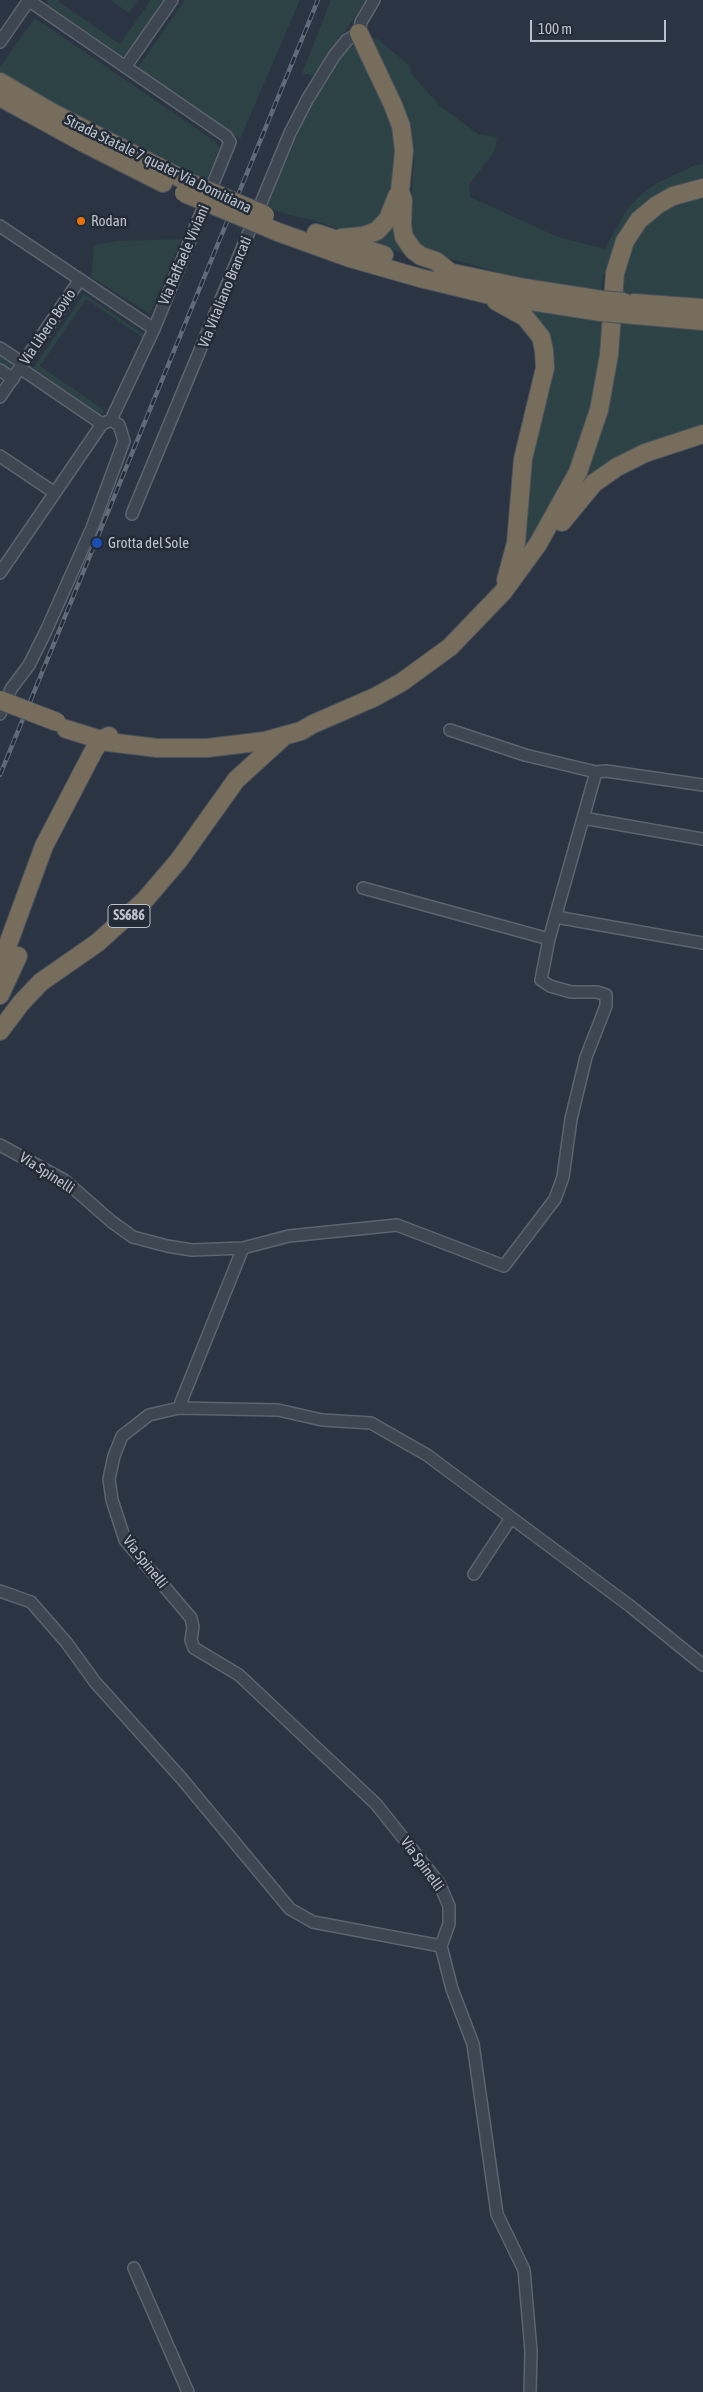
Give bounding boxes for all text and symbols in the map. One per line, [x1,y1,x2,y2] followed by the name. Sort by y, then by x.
[533,10,669,42] scale bar
[538,20,572,37] text: 100 m
[62,111,254,217] street label: Strada Statale 7 quater Via Domitiana
[155,202,213,308] street label: Via Raffaele Viviani
[91,212,127,230] place label: Rodan
[75,215,87,227] marker: Rodan
[194,234,256,350] street label: Via Vitaliano Brancati
[16,286,80,368] street label: Via Libero Bovio
[108,534,189,552] place label: Grotta del Sole
[90,536,104,550] marker: Grotta del Sole
[108,904,150,928] road number: SS686
[16,1149,78,1197] street label: Via Spinelli
[119,1532,171,1592] street label: Via Spinelli
[396,1834,448,1894] street label: Via Spinelli

